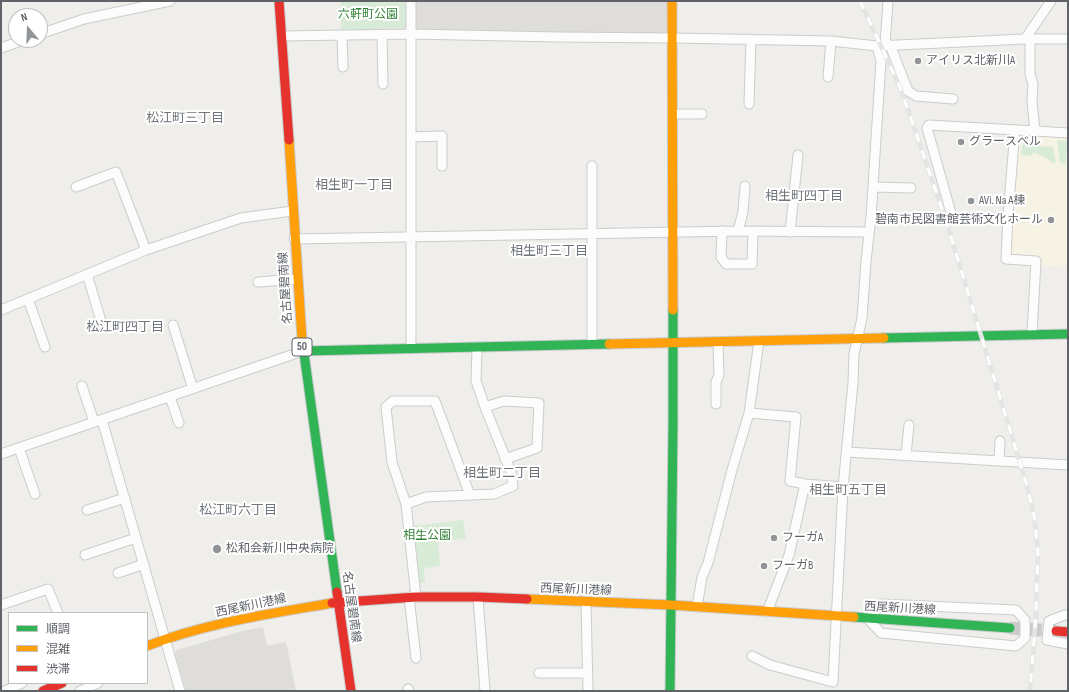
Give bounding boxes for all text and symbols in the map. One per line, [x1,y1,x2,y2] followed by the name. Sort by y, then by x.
[8,8,48,48] north arrow
[338,8,398,22] park label: 六軒町公園
[19,10,29,24] text: N
[926,54,1015,68] place label: アイリス北新川A
[913,56,923,66] marker: アイリス北新川A
[146,111,224,127] district label: 松江町三丁目
[969,135,1041,149] place label: グラースベル
[956,137,966,147] marker: グラースベル
[315,178,393,194] district label: 相生町一丁目
[765,189,843,205] district label: 相生町四丁目
[979,194,1025,208] place label: AVi. Na A棟
[966,196,976,206] marker: AVi. Na A棟
[875,213,1043,227] place label: 碧南市民図書館芸術文化ホール
[1046,215,1056,225] marker: 碧南市民図書館芸術文化ホール
[510,244,588,260] district label: 相生町三丁目
[276,252,296,324] street label: 名古屋碧南線
[86,320,164,336] district label: 松江町四丁目
[292,338,312,356] road number: 50
[463,466,541,482] district label: 相生町二丁目
[809,483,887,499] district label: 相生町五丁目
[199,503,277,519] district label: 松江町六丁目
[403,529,451,543] park label: 相生公園
[782,531,823,545] place label: フーガA
[769,533,779,543] marker: フーガA
[226,542,334,556] place label: 松和会新川中央病院
[211,543,223,555] marker: 松和会新川中央病院
[772,559,813,573] place label: フーガB
[759,561,769,571] marker: フーガB
[339,570,363,644] street label: 名古屋碧南線
[540,582,612,598] street label: 西尾新川港線
[214,591,288,621] street label: 西尾新川港線
[864,600,936,618] street label: 西尾新川港線
[8,612,148,684] legend
[46,622,70,637] text: 順調
[46,642,70,657] text: 混雑
[46,662,70,677] text: 渋滞

